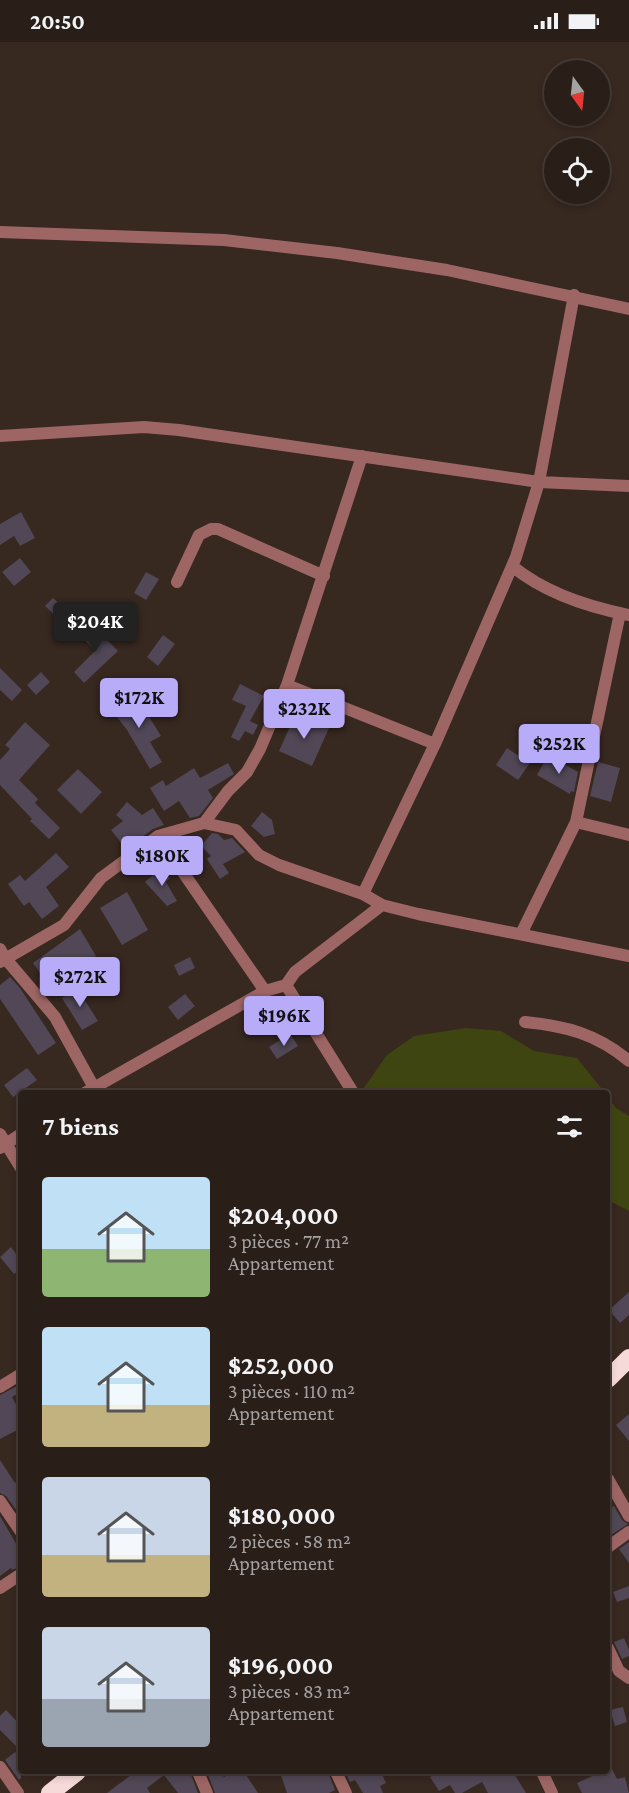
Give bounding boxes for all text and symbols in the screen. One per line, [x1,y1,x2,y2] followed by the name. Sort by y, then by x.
[30,9,85,34] text: 20:50
[544,60,610,126] north arrow
[544,60,610,204] map controls
[544,138,610,204] button: locate
[53,602,137,653] pin: $204K
[67,610,123,632] text: $204K
[97,678,181,729] pin: $172K
[114,686,164,708] text: $172K
[262,689,346,740] pin: $232K
[278,697,330,719] text: $232K
[517,724,601,775] pin: $252K
[533,732,585,754] text: $252K
[120,836,204,887] pin: $180K
[135,844,189,866] text: $180K
[38,957,122,1008] pin: $272K
[54,965,106,987] text: $272K
[242,996,326,1047] pin: $196K
[258,1004,310,1026] text: $196K
[553,1110,586,1143] icon: filters
[42,1112,119,1141] text: 7 biens
[90,1201,162,1273] icon: home
[228,1201,339,1230] text: $204,000
[228,1230,349,1252] text: 3 pièces · 77 m²
[228,1252,334,1274] text: Appartement
[90,1351,162,1423] icon: home
[228,1351,334,1380] text: $252,000
[228,1380,355,1402] text: 3 pièces · 110 m²
[228,1402,334,1424] text: Appartement
[90,1501,162,1573] icon: home
[228,1501,335,1530] text: $180,000
[228,1530,351,1552] text: 2 pièces · 58 m²
[228,1552,334,1574] text: Appartement
[90,1651,162,1723] icon: home
[228,1651,333,1680] text: $196,000
[228,1680,350,1702] text: 3 pièces · 83 m²
[228,1702,334,1724] text: Appartement

